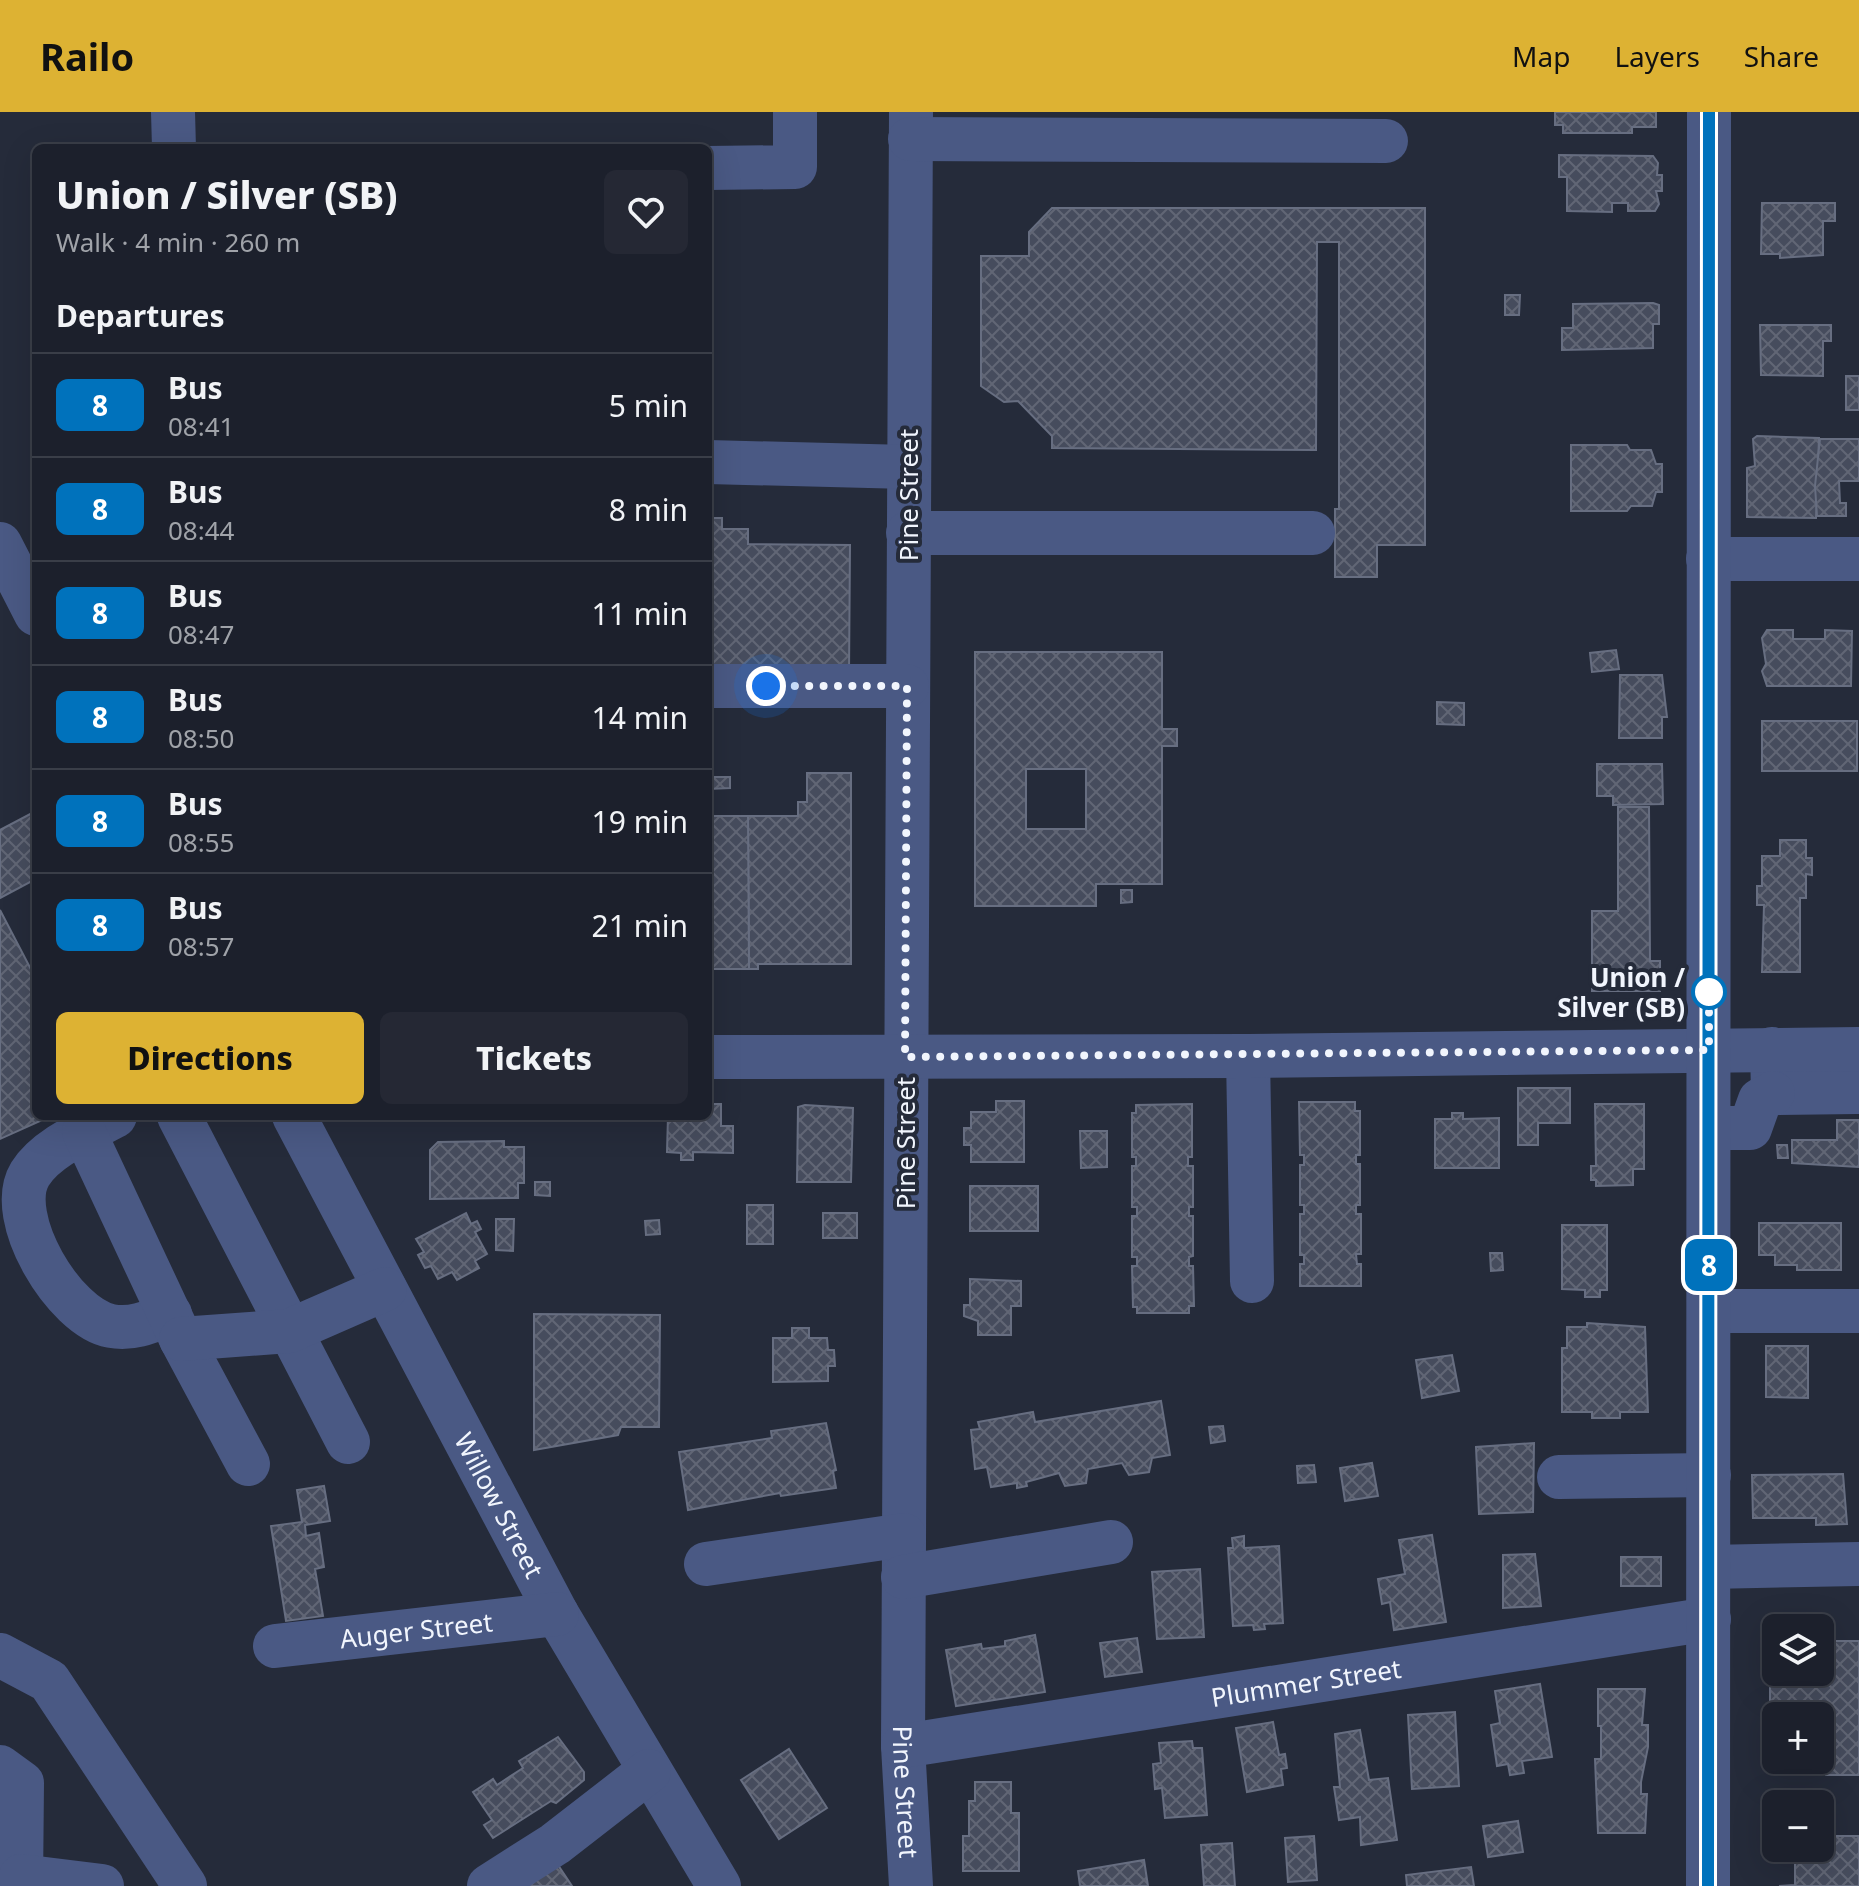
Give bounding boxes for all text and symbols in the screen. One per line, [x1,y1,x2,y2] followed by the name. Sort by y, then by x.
[40,30,134,82] text: Railo
[1512,37,1570,75] text: Map
[1614,37,1700,75] text: Layers
[1744,37,1819,75] text: Share
[56,168,397,220] text: Union / Silver (SB)
[604,170,688,254] button: heart
[56,224,300,260] text: Walk · 4 min · 260 m
[56,295,225,336] text: Departures
[168,367,223,408] text: Bus
[609,385,688,426] text: 5 min
[92,386,108,424] text: 8
[168,408,234,444] text: 08:41
[890,429,926,561] street label: Pine Street
[168,471,223,512] text: Bus
[609,489,688,530] text: 8 min
[92,490,108,528] text: 8
[168,512,234,548] text: 08:44
[168,575,223,616] text: Bus
[592,593,688,634] text: 11 min
[92,594,108,632] text: 8
[168,616,234,652] text: 08:47
[746,666,786,706] your location
[168,679,223,720] text: Bus
[592,697,688,738] text: 14 min
[92,698,108,736] text: 8
[168,720,234,756] text: 08:50
[168,783,223,824] text: Bus
[592,801,688,842] text: 19 min
[92,802,108,840] text: 8
[168,824,234,860] text: 08:55
[168,887,223,928] text: Bus
[592,905,688,946] text: 21 min
[92,906,108,944] text: 8
[168,928,234,964] text: 08:57
[1557,959,1685,1025] place label: Union / Silver (SB)
[1692,975,1726,1009] marker: Union / Silver (SB)
[56,1012,364,1104] button: Directions
[380,1012,688,1104] button: Tickets
[887,1077,923,1209] street label: Pine Street
[1683,1239,1735,1291] line badge: 8
[1701,1246,1717,1284] text: 8
[446,1426,553,1584] street label: Willow Street
[338,1603,494,1657] street label: Auger Street
[1762,1614,1834,1862] map controls
[1762,1614,1834,1686] button: layers
[1208,1650,1404,1715] street label: Plummer Street
[1762,1702,1834,1774] button: +
[885,1726,927,1859] street label: Pine Street
[1762,1790,1834,1862] button: −

